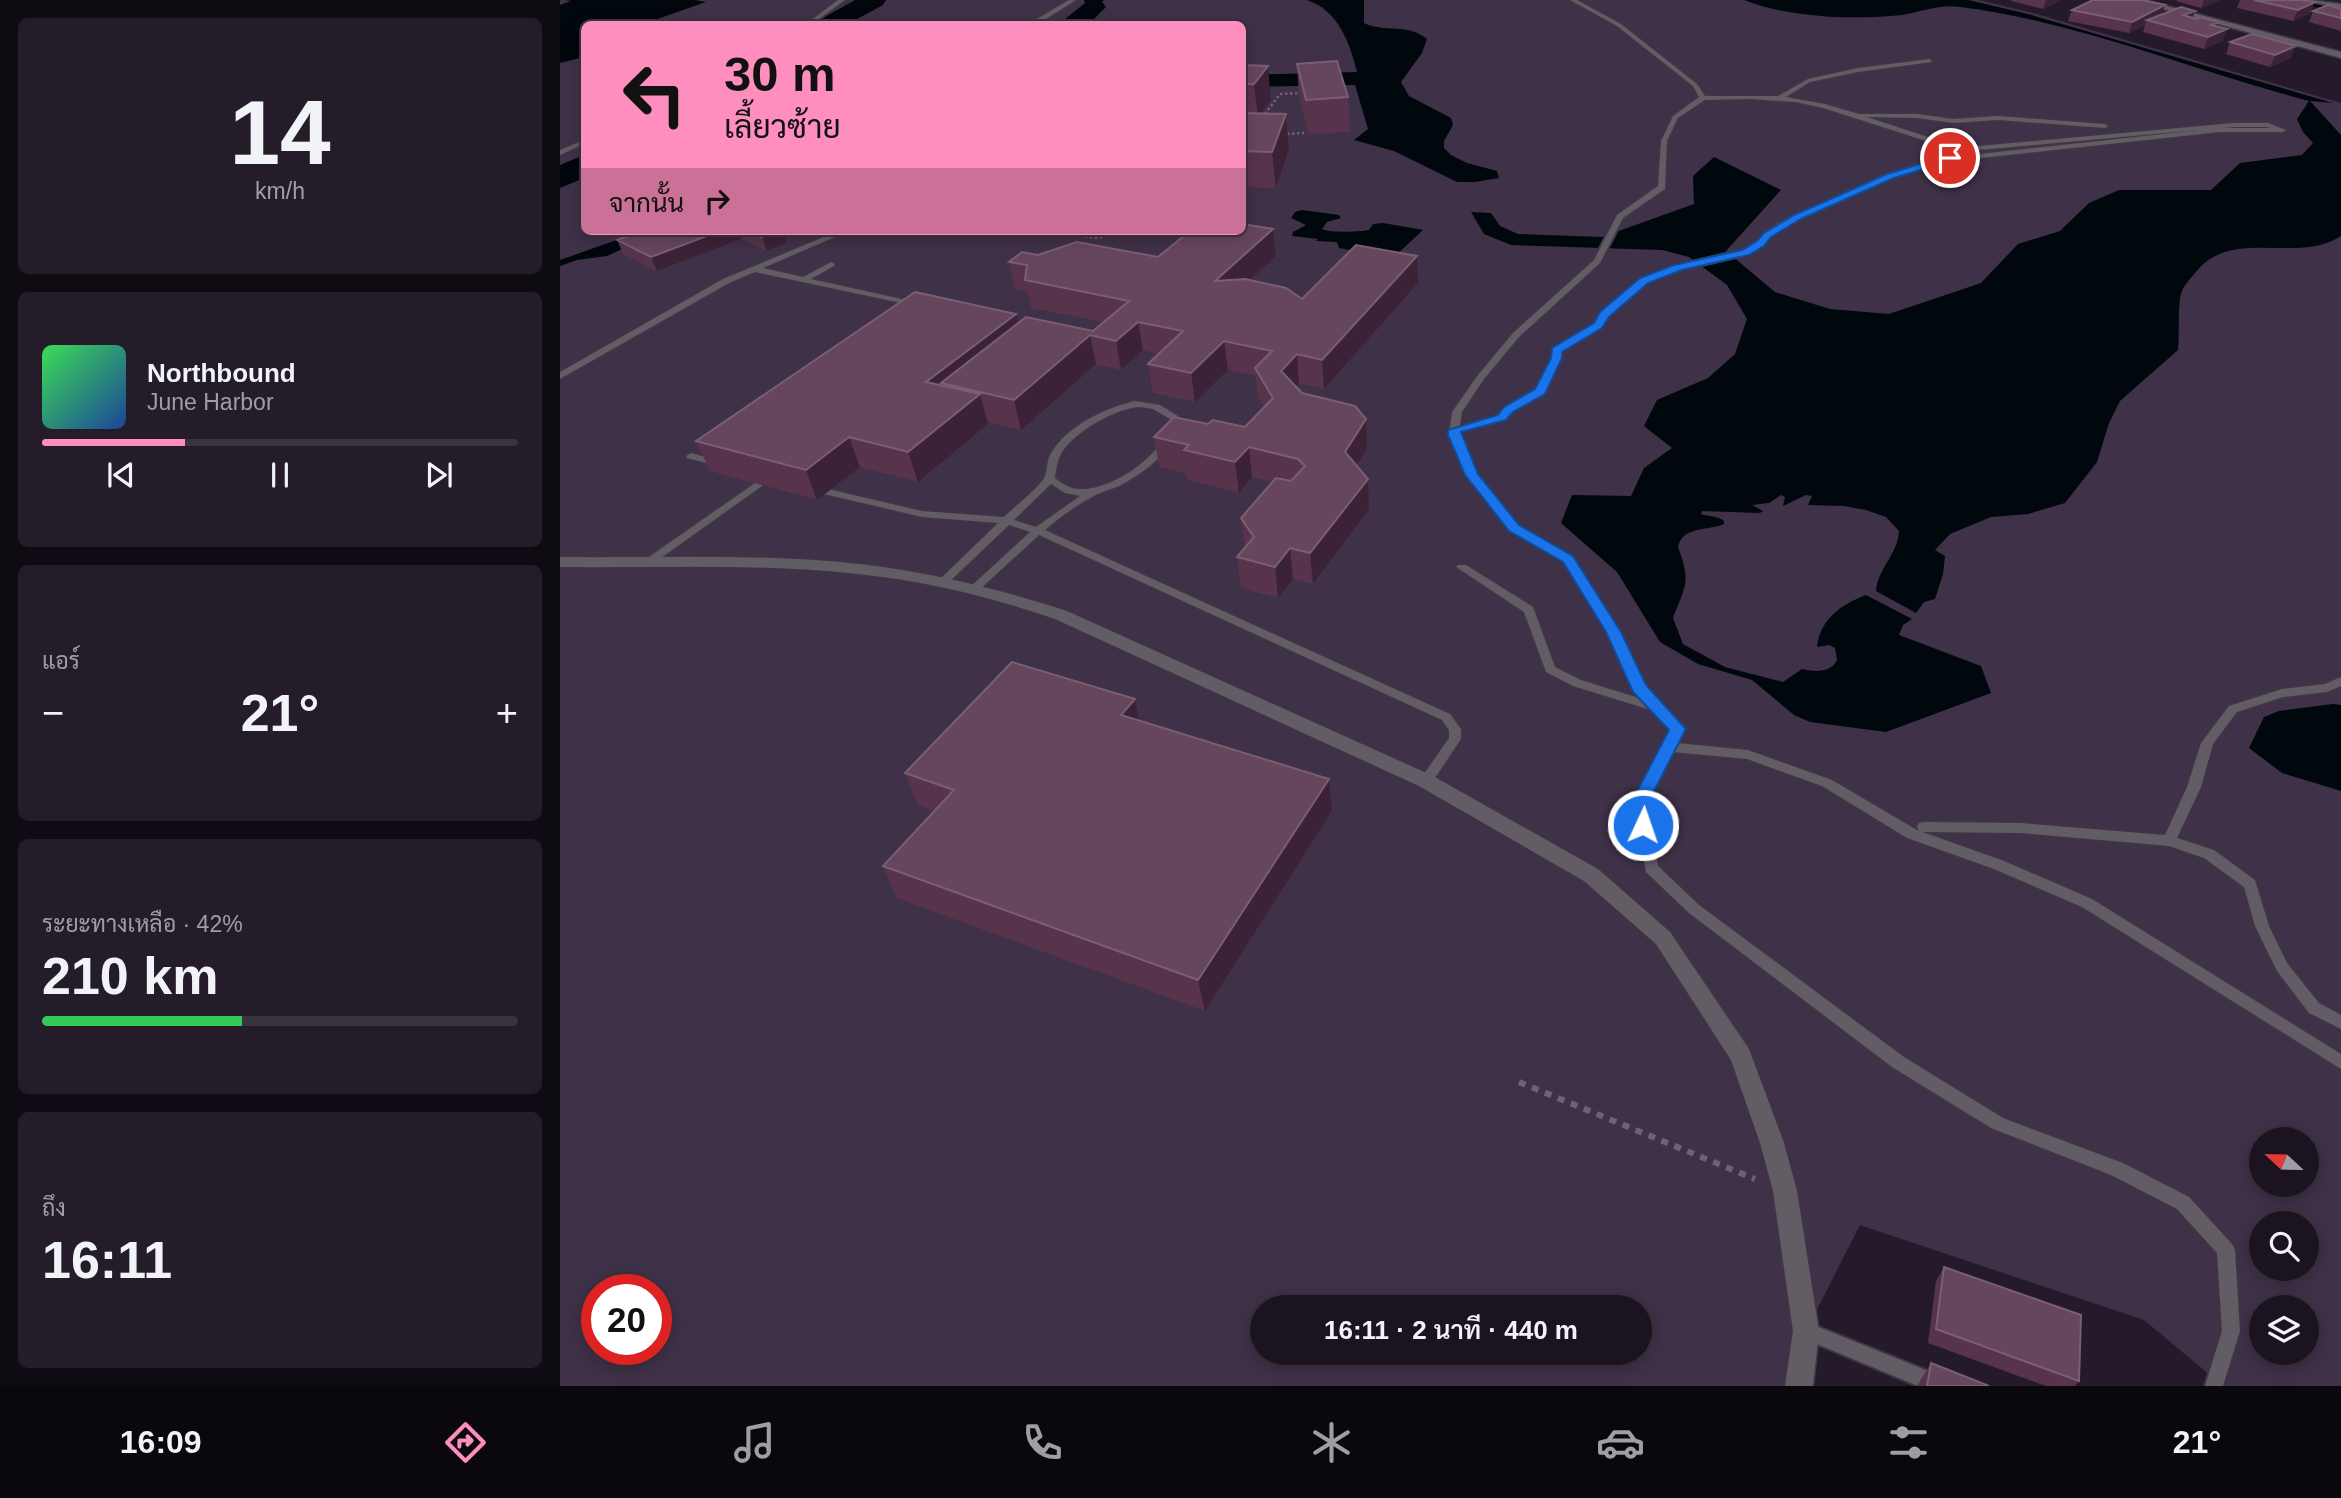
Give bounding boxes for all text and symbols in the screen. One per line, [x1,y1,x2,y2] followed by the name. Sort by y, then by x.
[724,47,836,101] text: 30 m
[609,49,700,140] icon: left
[229,82,331,183] text: 14
[724,109,841,145] text: เลี้ยวซ้าย
[1920,128,1980,188] pin
[1931,139,1969,177] icon: arrive
[255,178,305,204] text: km/h
[698,182,736,220] icon: right
[609,188,684,218] text: จากนั้น
[147,358,296,388] text: Northbound
[147,389,274,415] text: June Harbor
[102,456,140,494] icon: previous
[261,456,299,494] icon: pause
[420,456,458,494] icon: next
[42,648,80,674] text: แอร์
[241,684,319,742] text: 21°
[42,692,64,734] text: −
[496,692,518,734] text: +
[1606,788,1680,862] position arrow
[42,911,243,937] text: ระยะทางเหลือ · 42%
[42,947,218,1005] text: 210 km
[2249,1127,2319,1197] north arrow
[2249,1127,2319,1365] map controls
[42,1195,66,1221] text: ถึง
[2249,1211,2319,1281] button: search
[42,1231,172,1289] text: 16:11
[581,1274,672,1365] speed limit sign: 20
[2249,1295,2319,1365] button: layers
[1324,1315,1578,1345] text: 16:11 · 2 นาที · 440 m
[441,1418,490,1467] icon: directions
[730,1418,779,1467] icon: music
[1018,1418,1067,1467] icon: phone
[1307,1418,1356,1467] icon: climate
[1596,1418,1645,1467] icon: car
[1884,1418,1933,1467] icon: filters
[120,1424,202,1460] text: 16:09
[2173,1424,2221,1460] text: 21°

